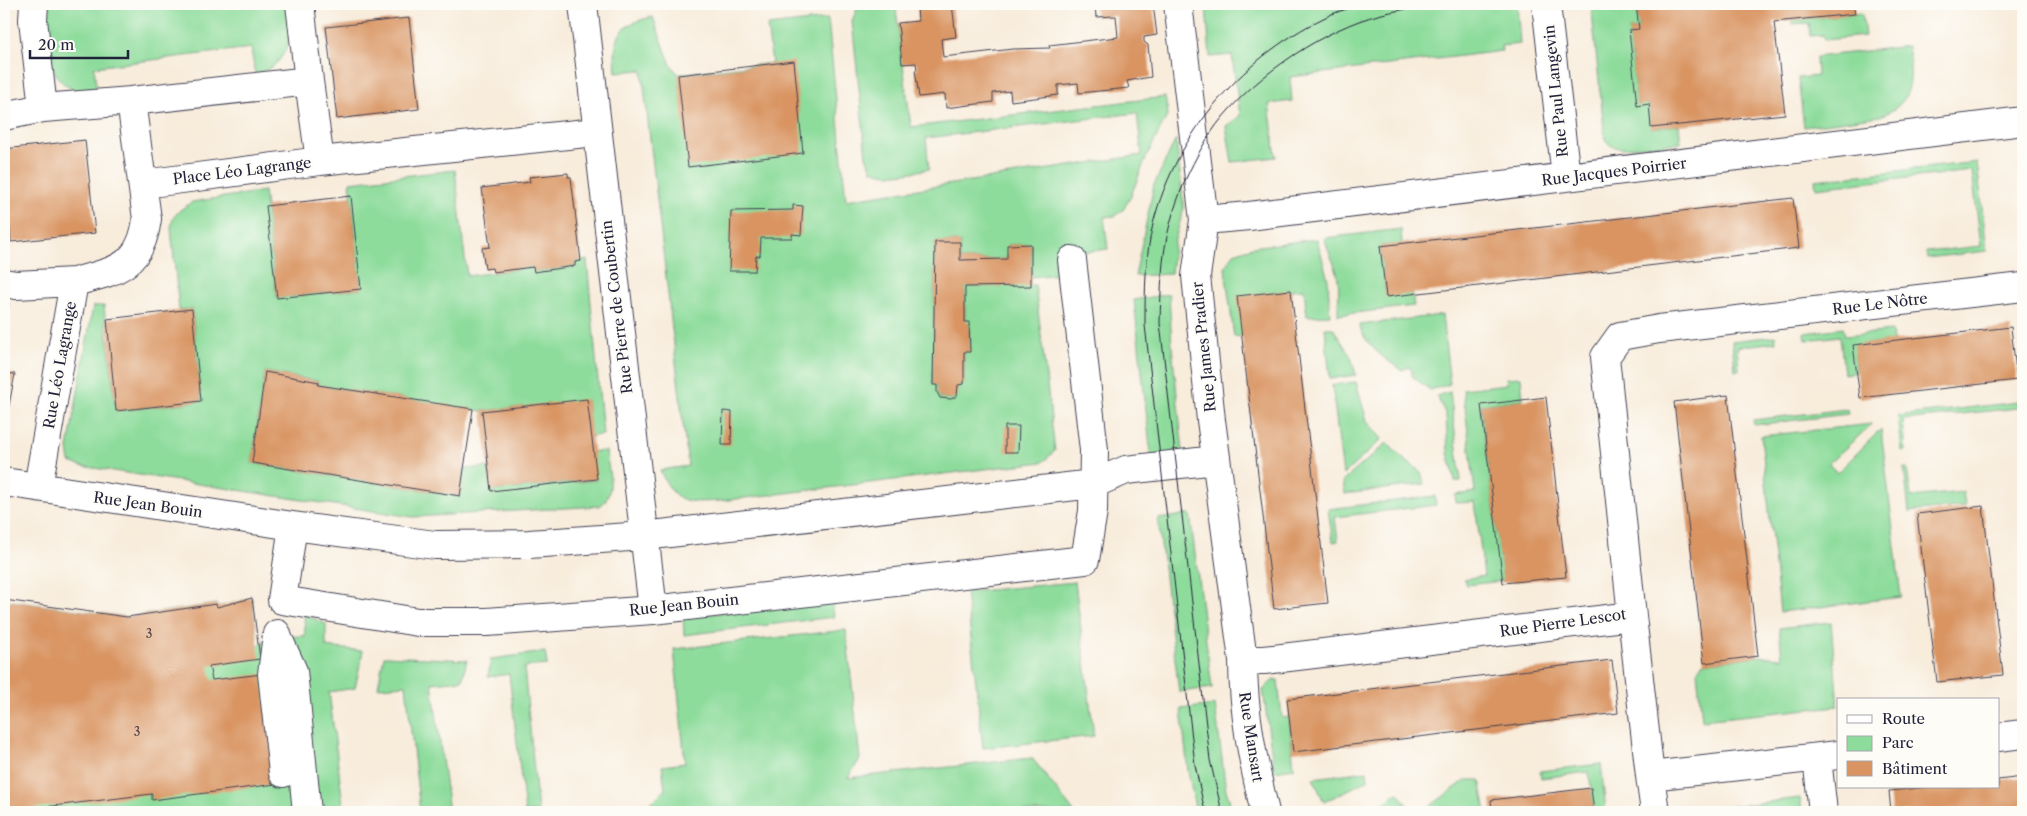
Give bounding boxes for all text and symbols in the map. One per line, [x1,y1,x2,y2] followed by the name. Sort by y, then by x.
[1539,23,1572,158] street label: Rue Paul Langevin
[30,28,128,60] scale bar
[38,35,74,54] text: 20 m
[172,153,312,188] street label: Place Léo Lagrange
[1540,153,1688,190] street label: Rue Jacques Poirrier
[596,219,637,395] street label: Rue Pierre de Coubertin
[1187,280,1220,413] street label: Rue James Pradier
[1831,288,1929,319] street label: Rue Le Nôtre
[39,300,80,430] street label: Rue Léo Lagrange
[92,487,205,522] street label: Rue Jean Bouin
[628,589,740,620] street label: Rue Jean Bouin
[1499,604,1628,641] street label: Rue Pierre Lescot
[146,626,152,641] house number: 3
[1235,690,1268,784] street label: Rue Mansart
[1837,698,2000,788] legend
[1882,709,1925,728] text: Route
[134,724,140,739] house number: 3
[1882,733,1914,752] text: Parc
[1882,759,1948,778] text: Bâtiment

